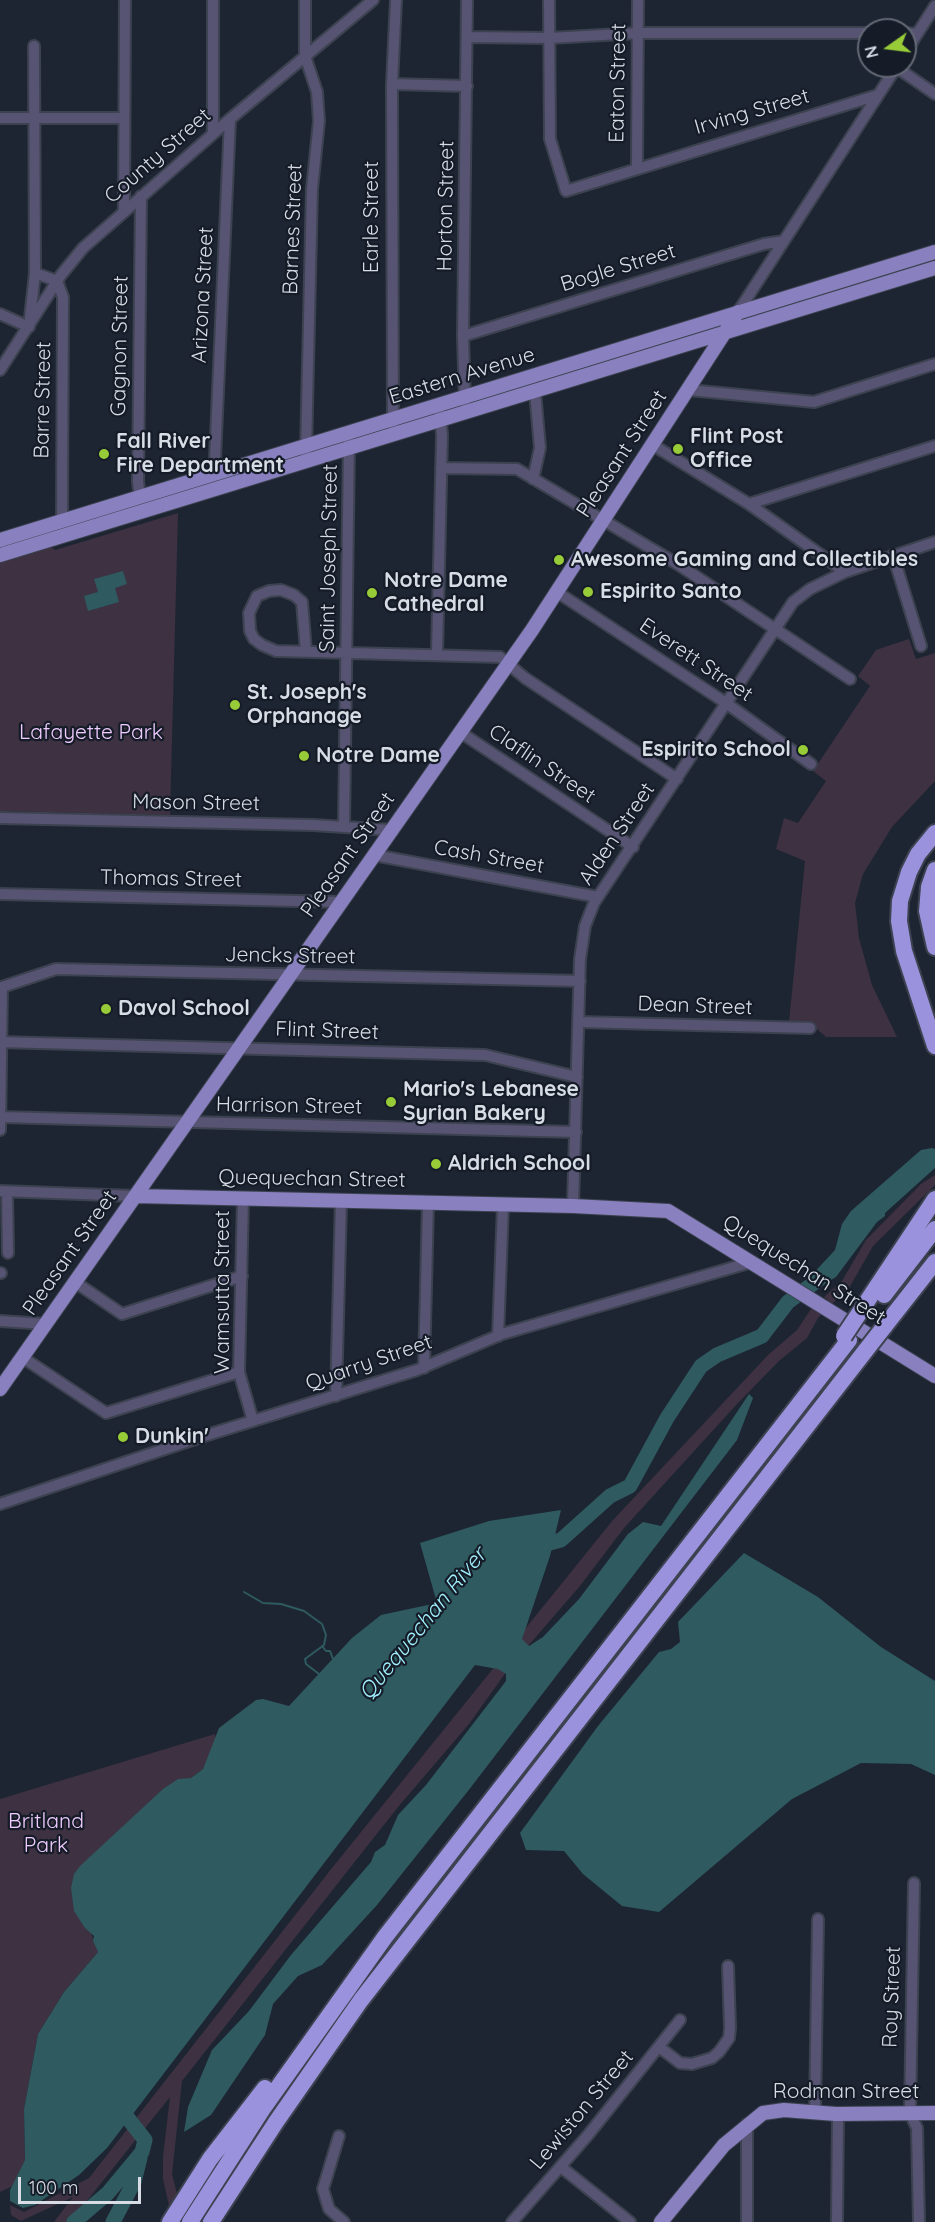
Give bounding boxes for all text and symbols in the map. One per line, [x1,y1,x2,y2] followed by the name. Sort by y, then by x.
[857,18,917,78] north arrow
[604,23,632,143] street label: Eaton Street
[860,44,883,60] text: N
[692,84,812,140] street label: Irving Street
[100,103,216,209] street label: County Street
[432,140,460,272] street label: Horton Street
[359,161,385,273] street label: Earle Street
[278,163,308,295] street label: Barnes Street
[187,226,219,364] street label: Arizona Street
[557,239,679,297] street label: Bogle Street
[106,275,134,417] street label: Gagnon Street
[29,341,57,459] street label: Barre Street
[386,342,538,410] street label: Eastern Avenue
[571,386,673,522] street label: Pleasant Street
[690,424,784,474] place label: Flint Post Office
[116,429,284,479] place label: Fall River Fire Department
[671,442,685,456] marker: Flint Post Office
[97,447,111,461] marker: Fall River Fire Department
[315,464,343,652] street label: Saint Joseph Street
[571,547,918,573] place label: Awesome Gaming and Collectibles
[552,553,566,567] marker: Awesome Gaming and Collectibles
[384,568,508,618] place label: Notre Dame Cathedral
[600,579,742,605] place label: Espirito Santo
[581,585,595,599] marker: Espirito Santo
[365,586,379,600] marker: Notre Dame Cathedral
[635,613,757,707] street label: Everett Street
[247,680,367,730] place label: St. Joseph's Orphanage
[228,698,242,712] marker: St. Joseph's Orphanage
[484,719,600,809] street label: Claflin Street
[19,720,163,746] park label: Lafayette Park
[642,737,791,763] place label: Espirito School
[316,743,440,769] place label: Notre Dame
[796,743,810,757] marker: Espirito School
[297,749,311,763] marker: Notre Dame
[574,778,660,890] street label: Alden Street
[296,788,400,922] street label: Pleasant Street
[132,789,260,817] street label: Mason Street
[432,835,546,879] street label: Cash Street
[100,865,242,893] street label: Thomas Street
[224,942,356,970] street label: Jencks Street
[637,991,753,1021] street label: Dean Street
[118,996,250,1022] place label: Davol School
[99,1002,113,1016] marker: Davol School
[275,1017,379,1045] street label: Flint Street
[403,1077,579,1127] place label: Mario's Lebanese Syrian Bakery
[216,1092,362,1120] street label: Harrison Street
[384,1095,398,1109] marker: Mario's Lebanese Syrian Bakery
[448,1151,591,1177] place label: Aldrich School
[429,1157,443,1171] marker: Aldrich School
[218,1165,406,1193] street label: Quequechan Street
[18,1186,122,1320] street label: Pleasant Street
[210,1210,236,1374] street label: Wamsutta Street
[718,1210,890,1330] street label: Quequechan Street
[302,1330,436,1396] street label: Quarry Street
[135,1424,209,1450] place label: Dunkin'
[116,1430,130,1444] marker: Dunkin'
[354,1543,492,1705] water label: Quequechan River
[8,1809,84,1859] park label: Britland Park
[878,1946,906,2048] street label: Roy Street
[525,2045,639,2175] street label: Lewiston Street
[773,2079,919,2105] street label: Rodman Street
[21,2165,144,2203] scale bar
[29,2176,78,2199] text: 100 m

